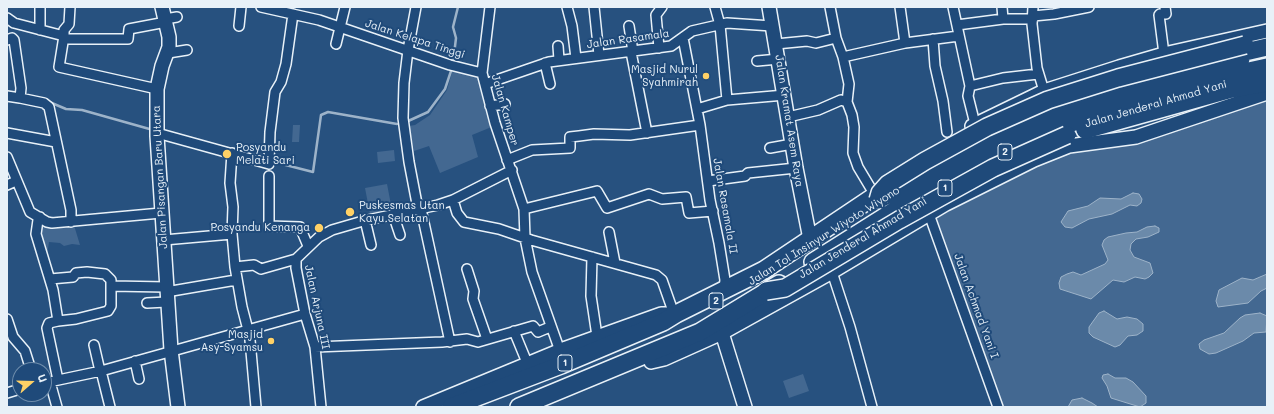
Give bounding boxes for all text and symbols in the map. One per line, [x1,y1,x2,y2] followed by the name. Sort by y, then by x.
[363,17,467,61] street label: Jalan Kelapa Tinggi
[586,27,670,51] street label: Jalan Rasamala
[772,54,806,188] street label: Jalan Kramat Asem Raya
[631,63,698,89] place label: Masjid Nurul Syahmirah
[701,71,711,81] marker: Masjid Nurul Syahmirah
[489,73,521,147] street label: Jalan Kamper
[1084,77,1228,131] street label: Jalan Jenderal Ahmad Yani
[150,105,170,249] street label: Jalan Pisangan Baru Utara
[236,141,295,167] place label: Posyandu Melati Sari
[998,144,1012,160] road number: 2
[221,148,233,160] marker: Posyandu Melati Sari
[710,157,740,255] street label: Jalan Rasamala II
[938,180,952,196] road number: 1
[746,184,902,288] street label: Jalan Tol Insinyur Wiyoto Wiyono
[797,195,929,281] street label: Jalan Jenderal Ahmad Yani
[359,199,445,225] place label: Puskesmas Utan Kayu Selatan
[344,206,356,218] marker: Puskesmas Utan Kayu Selatan
[210,221,310,235] place label: Posyandu Kenanga
[313,222,325,234] marker: Posyandu Kenanga
[951,252,1001,360] street label: Jalan Achmad Yani I
[302,264,332,350] street label: Jalan Arjuna III
[709,293,723,309] road number: 2
[201,328,263,354] place label: Masjid Asy-Syamsu
[266,336,276,346] marker: Masjid Asy-Syamsu
[558,355,572,371] road number: 1
[12,362,52,402] north arrow
[34,372,51,384] text: U

